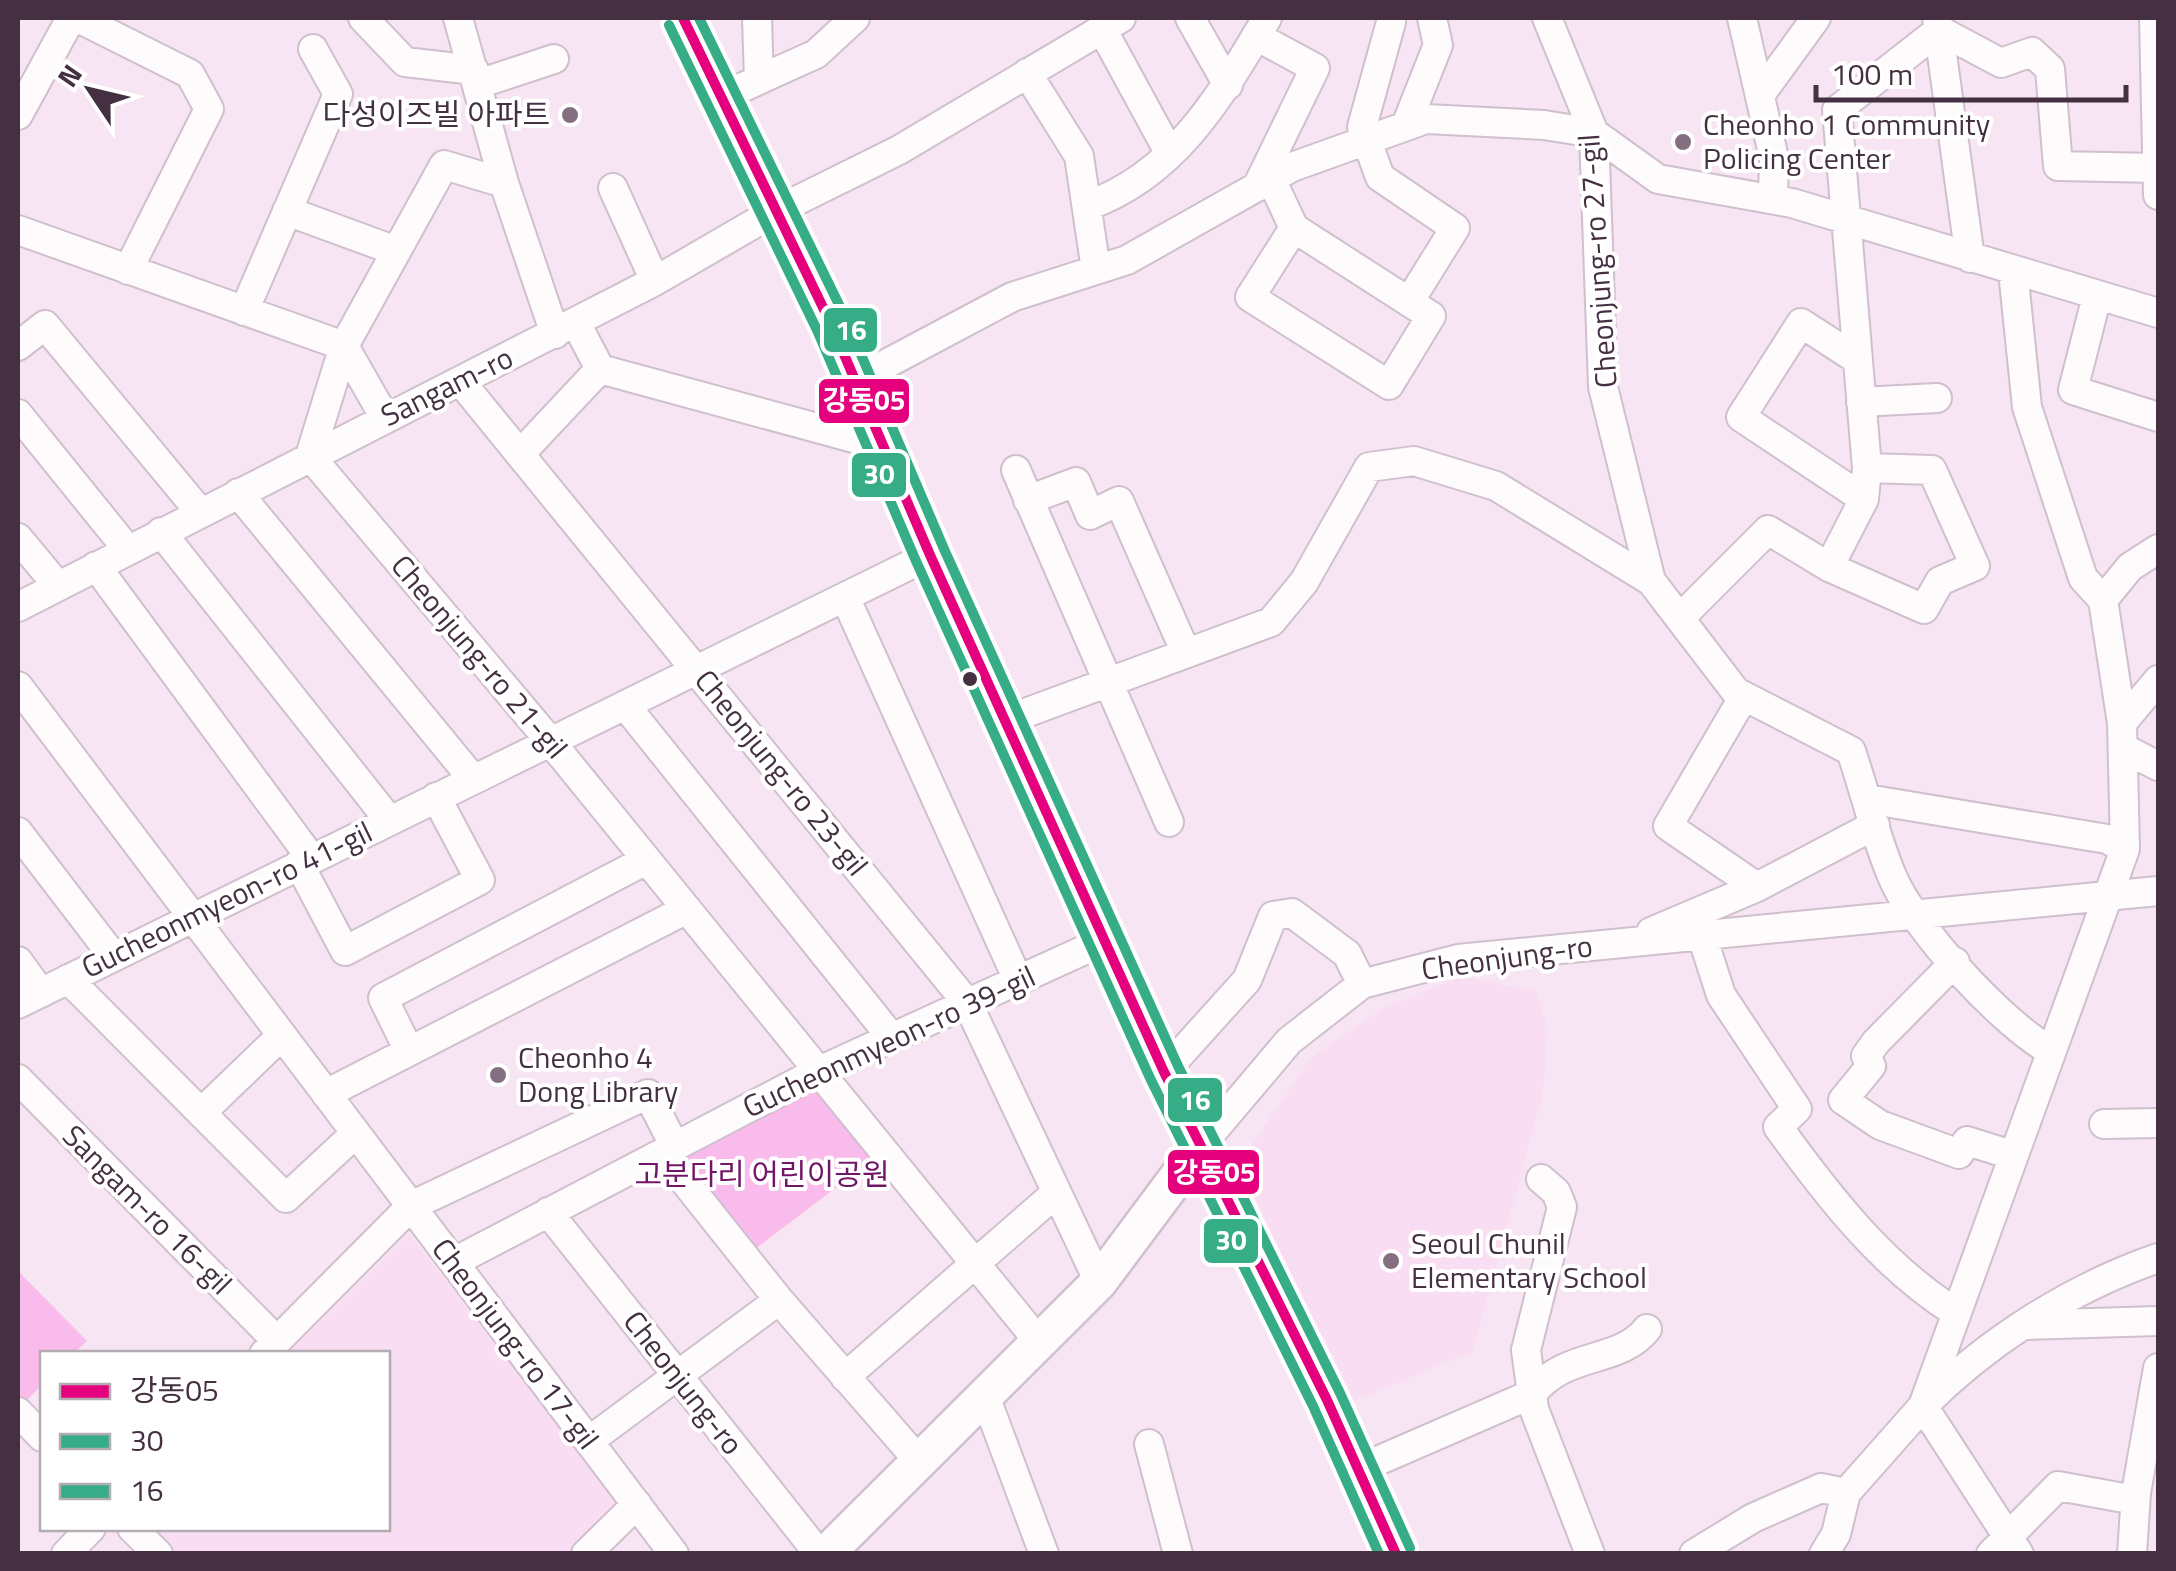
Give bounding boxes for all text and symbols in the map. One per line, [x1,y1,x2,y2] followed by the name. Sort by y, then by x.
[40,40,140,140] north arrow
[1816,40,2126,102] scale bar
[1831,51,1913,97] text: 100 m
[46,55,92,96] text: N
[323,91,550,137] place label: 다성이즈빌 아파트
[1703,101,1990,181] place label: Cheonho 1 Community Policing Center
[559,104,581,126] marker: 다성이즈빌 아파트
[1672,131,1694,153] marker: Cheonho 1 Community Policing Center
[1565,133,1629,390] street label: Cheonjung-ro 27-gil
[822,306,879,354] line badge: 16
[835,308,867,351] text: 16
[373,334,520,438] street label: Sangam-ro
[817,377,911,425] line badge: 강동05
[823,378,905,421] text: 강동05
[850,451,908,499] line badge: 30
[863,452,895,495] text: 30
[380,544,579,769] street label: Cheonjung-ro 21-gil
[684,659,880,886] street label: Cheonjung-ro 23-gil
[960,669,980,689] unlabelled marker
[73,809,380,990] street label: Gucheonmyeon-ro 41-gil
[1418,922,1595,992] street label: Cheonjung-ro
[735,953,1043,1129] street label: Gucheonmyeon-ro 39-gil
[518,1034,678,1114] place label: Cheonho 4 Dong Library
[487,1064,509,1086] marker: Cheonho 4 Dong Library
[1166,1076,1224,1124] line badge: 16
[1179,1078,1211,1121] text: 16
[52,1114,243,1305] street label: Sangam-ro 16-gil
[1166,1148,1261,1196] line badge: 강동05
[1173,1150,1255,1193] text: 강동05
[635,1151,890,1197] park label: 고분다리 어린이공원
[1202,1217,1260,1265] line badge: 30
[1215,1218,1247,1261] text: 30
[1411,1220,1647,1300] place label: Seoul Chunil Elementary School
[421,1228,611,1459] street label: Cheonjung-ro 17-gil
[1380,1250,1402,1272] marker: Seoul Chunil Elementary School
[613,1300,755,1464] street label: Cheonjung-ro
[40,1351,390,1531] legend
[130,1367,219,1413] text: 강동05
[130,1417,164,1463] text: 30
[130,1467,164,1513] text: 16

